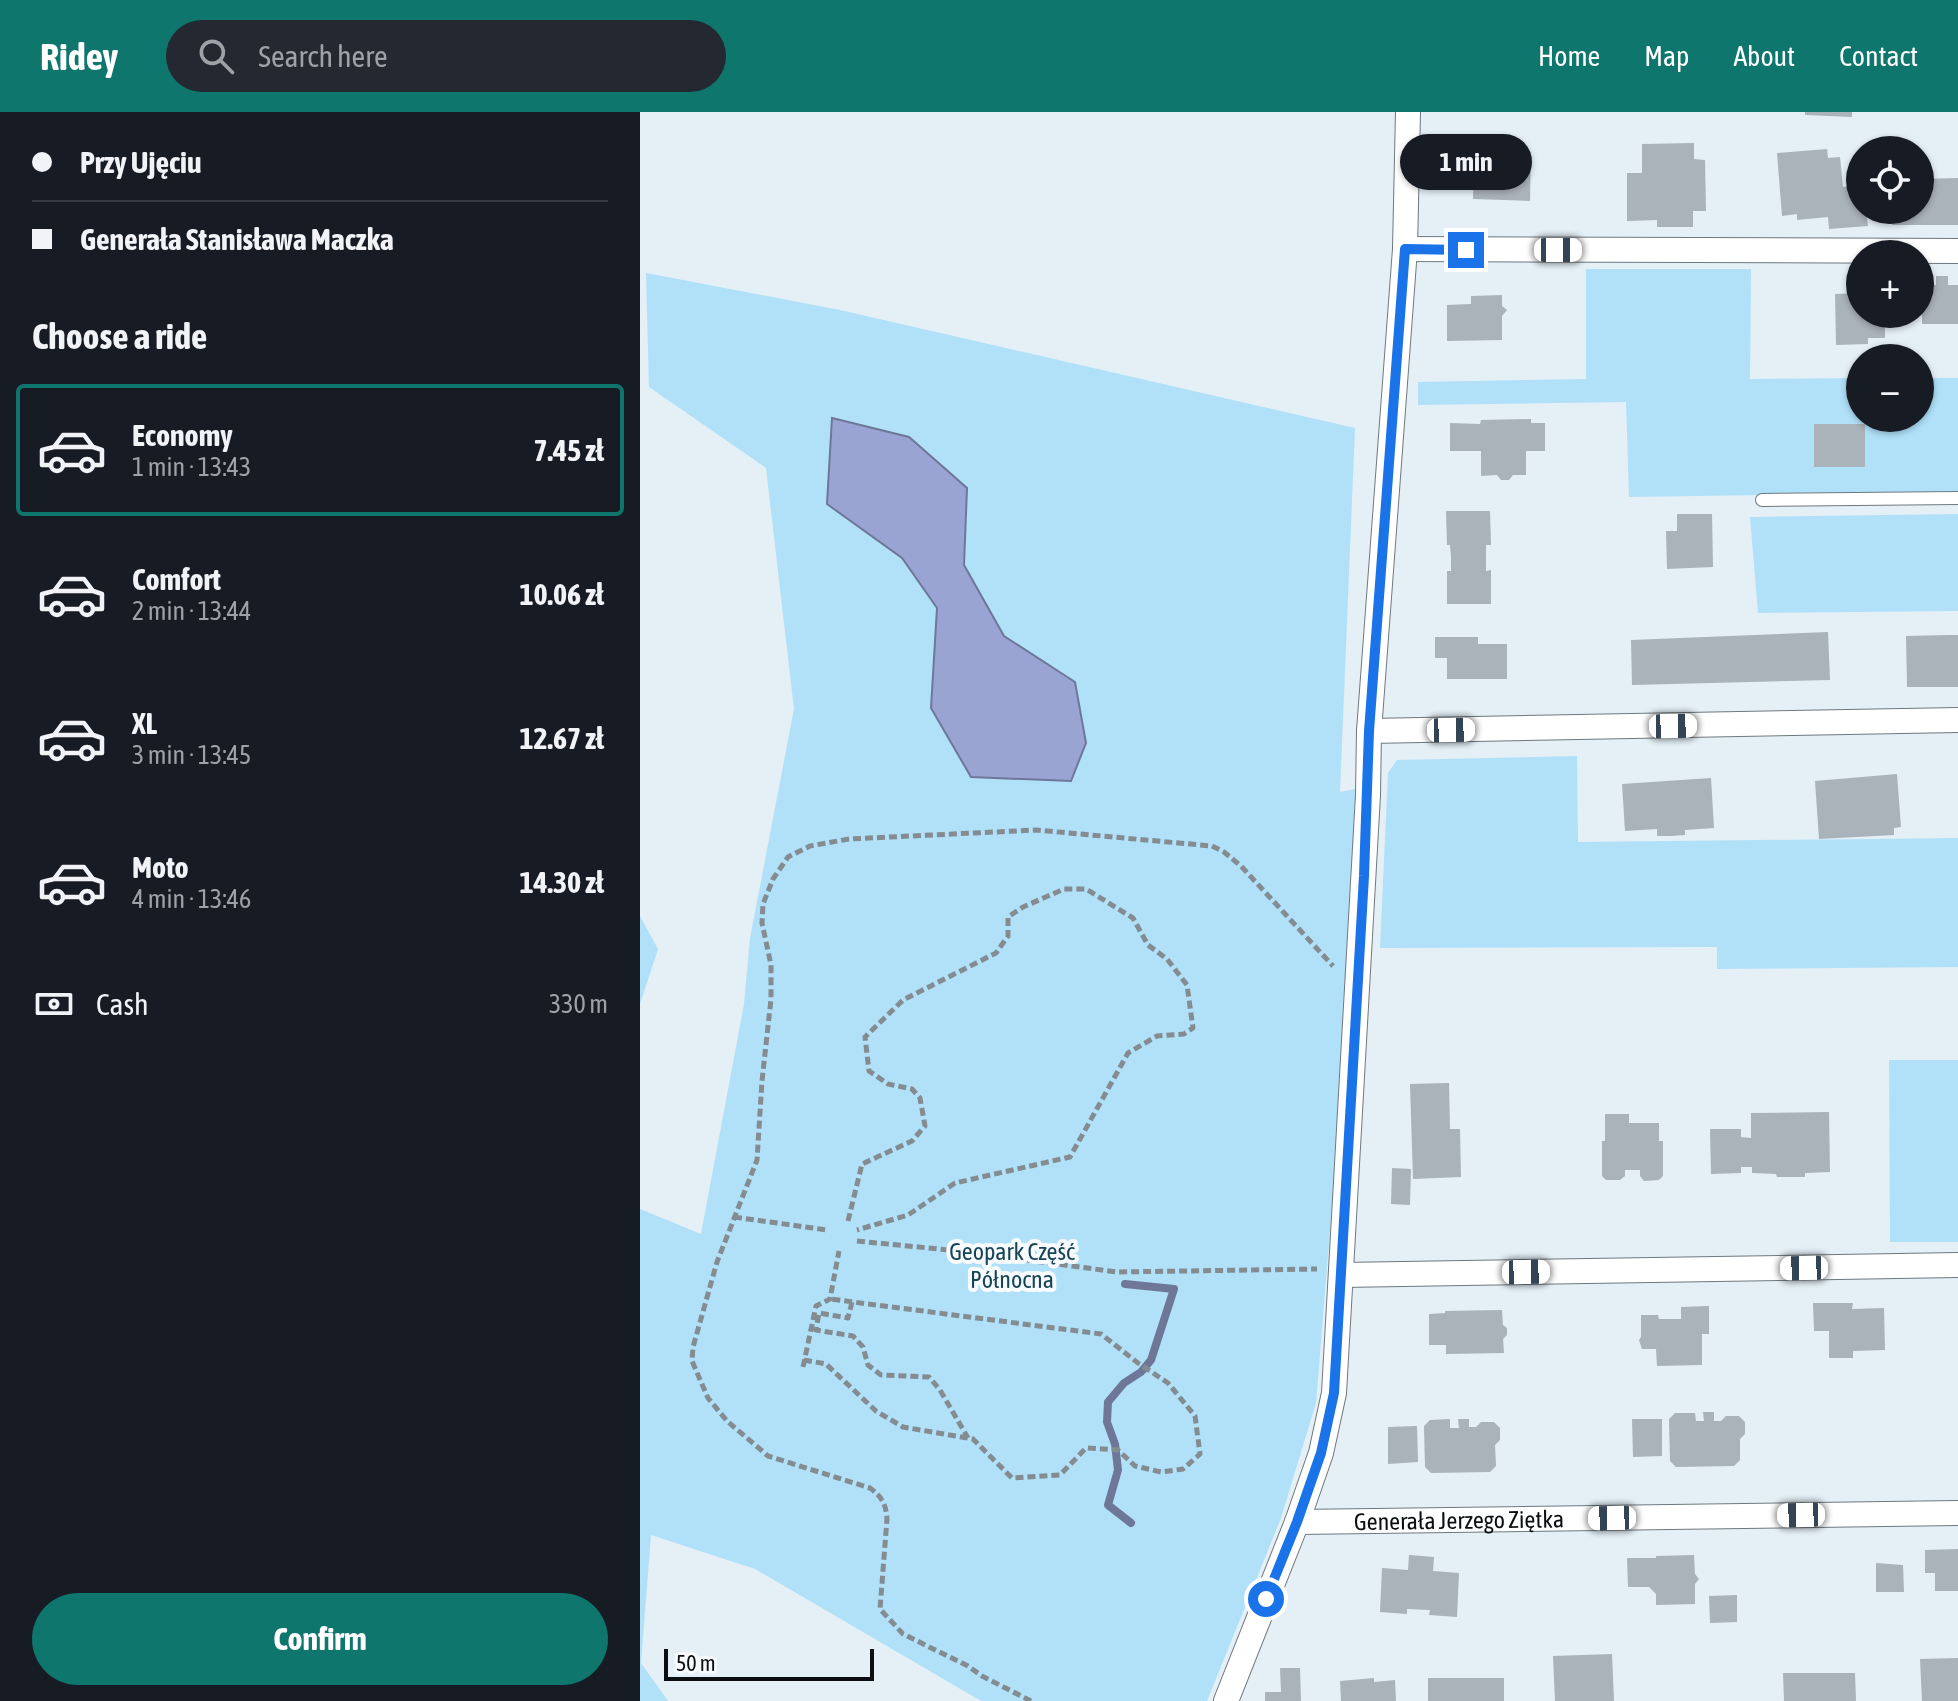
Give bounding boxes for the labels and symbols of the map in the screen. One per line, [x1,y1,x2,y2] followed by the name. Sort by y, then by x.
[1400,134,1532,190] callout: 1 min
[1448,232,1484,268] route end
[1534,238,1582,262] car
[1649,714,1697,738] car
[1427,718,1475,742] car
[949,1238,1075,1293] park label: Geopark Część Północna
[1780,1256,1828,1280] car
[1502,1260,1550,1284] car
[1777,1503,1825,1527] car
[1354,1505,1564,1535] street label: Generała Jerzego Ziętka
[1588,1506,1636,1530] car
[1248,1581,1284,1617] route start
[664,1645,874,1681] scale bar

